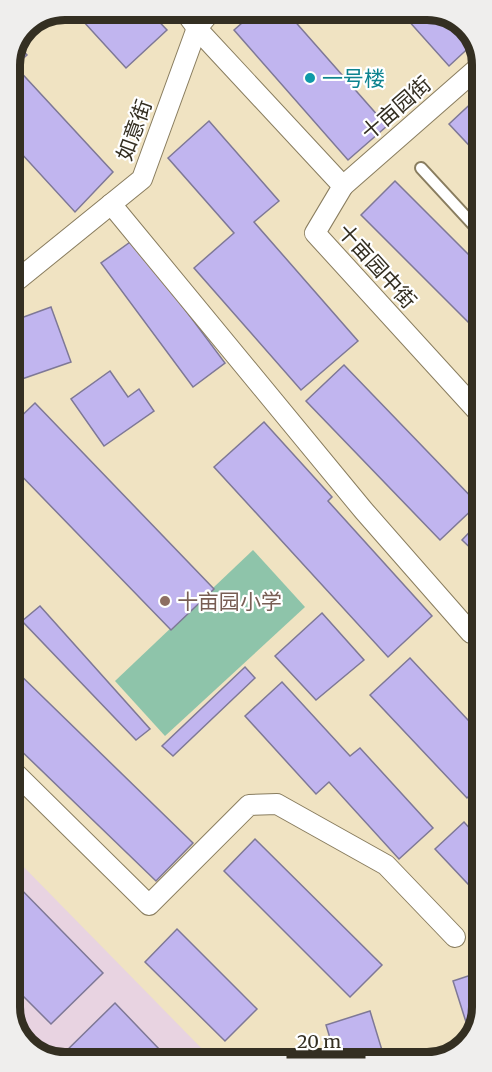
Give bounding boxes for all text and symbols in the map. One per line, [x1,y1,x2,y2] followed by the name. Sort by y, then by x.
[322,65,385,92] place label: 一号楼
[355,70,437,146] street label: 十亩园街
[303,71,317,85] marker: 一号楼
[111,96,157,164] street label: 如意街
[332,218,422,314] street label: 十亩园中街
[177,588,282,615] place label: 十亩园小学
[158,594,172,608] marker: 十亩园小学
[288,1021,364,1059] scale bar
[297,1030,341,1053] text: 20 m

